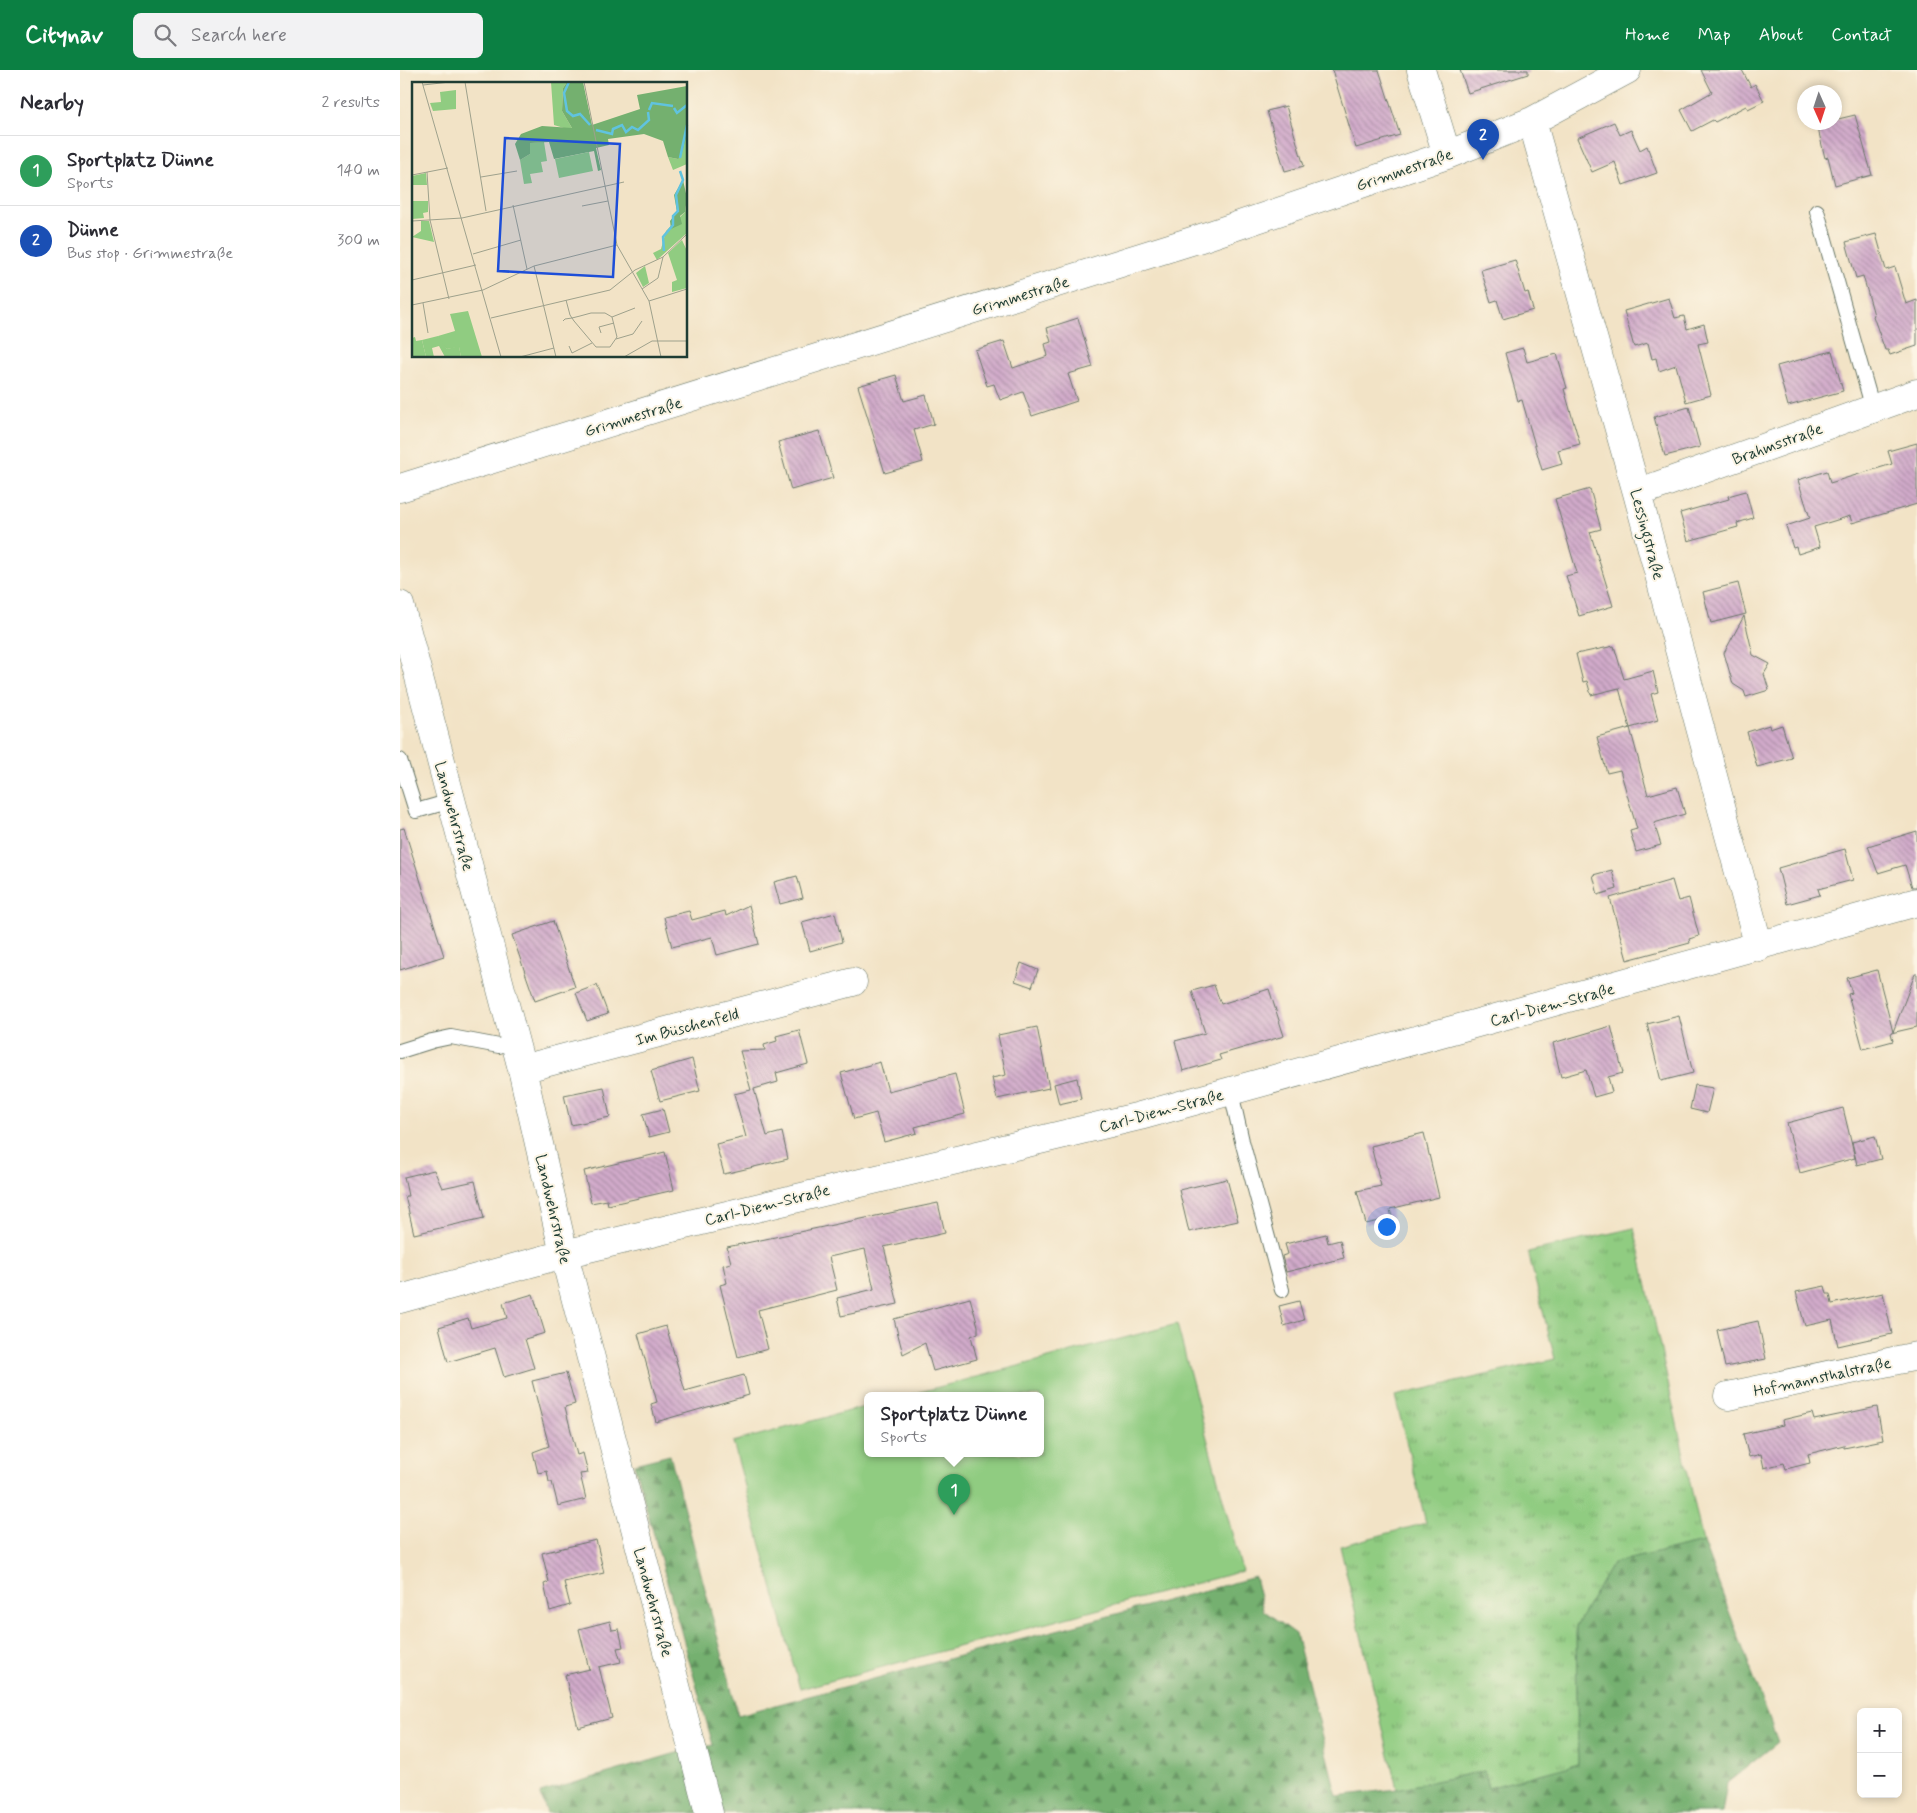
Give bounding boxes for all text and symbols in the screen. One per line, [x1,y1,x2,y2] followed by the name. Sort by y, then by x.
[133,13,483,58] search box
[25,20,103,51] text: Citynav
[151,21,179,49] icon: search
[191,23,287,48] text: Search here
[1625,23,1670,47] text: Home
[1698,23,1731,47] text: Map
[1759,23,1803,47] text: About
[1831,23,1892,47] text: Contact
[412,82,688,358] inset map
[1797,85,1842,130] north arrow
[20,89,84,117] text: Nearby
[322,92,380,113] text: 2 results
[1467,119,1499,160] pin: 2
[1353,144,1456,197] street label: Grimmestraße
[67,148,214,173] text: Sportplatz Dünne
[32,160,40,181] text: 1
[336,160,380,181] text: 140 m
[67,173,113,194] text: Sports
[67,218,119,243] text: Dünne
[32,230,40,251] text: 2
[337,230,380,251] text: 300 m
[67,243,233,264] text: Bus stop · Grimmestraße
[969,272,1072,321] street label: Grimmestraße
[582,393,685,442] street label: Grimmestraße
[1729,418,1826,470] street label: Brahmsstraße
[1623,487,1669,582] street label: Lessingstraße
[429,759,478,873] street label: Landwehrstraße
[1488,979,1617,1032] street label: Carl-Diem-Straße
[633,1004,741,1051] street label: Im Büschenfeld
[1097,1085,1226,1138] street label: Carl-Diem-Straße
[530,1152,575,1266] street label: Landwehrstraße
[703,1180,832,1231] street label: Carl-Diem-Straße
[1374,1214,1400,1240] your location
[1752,1353,1893,1402] street label: Hofmannsthalstraße
[864,1392,1044,1457] popup
[881,1402,1027,1427] text: Sportplatz Dünne
[881,1427,927,1448] text: Sports
[938,1474,970,1515] pin: 1
[628,1545,677,1659] street label: Landwehrstraße
[1857,1708,1902,1798] map controls
[1857,1708,1902,1753] button: +
[1857,1753,1902,1798] button: −

